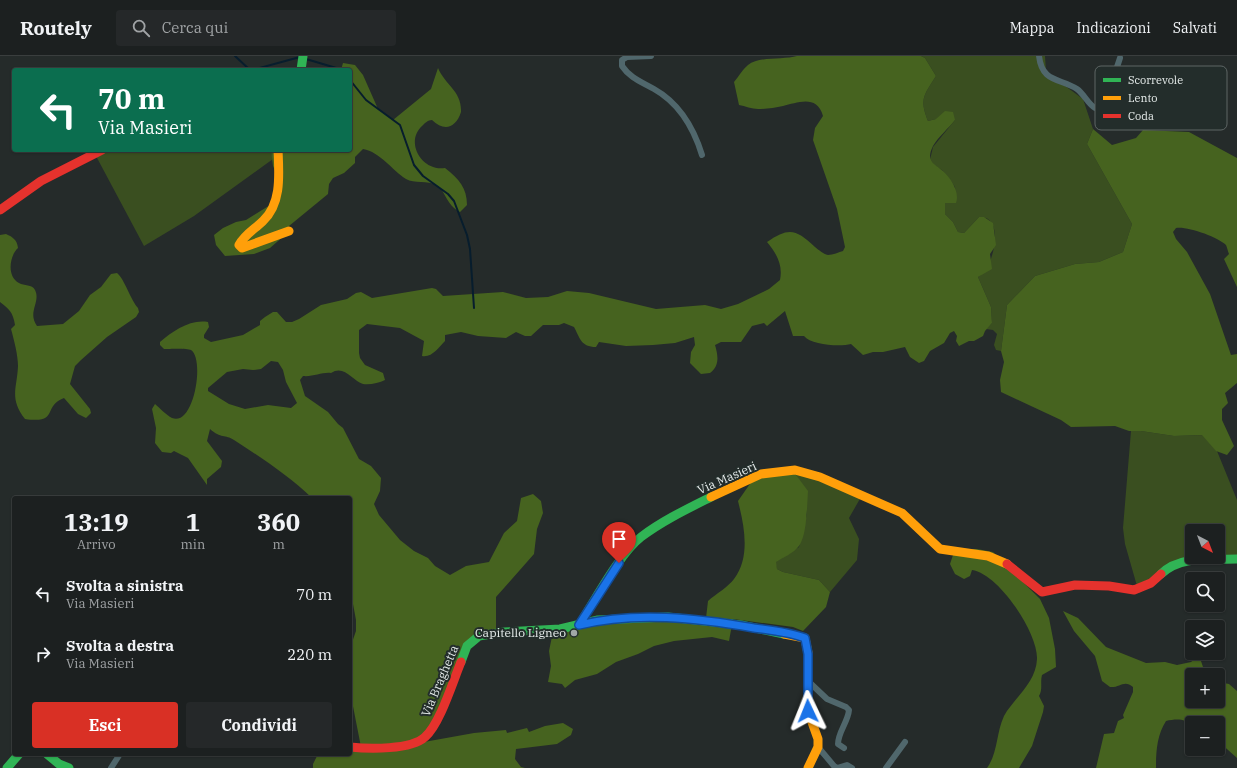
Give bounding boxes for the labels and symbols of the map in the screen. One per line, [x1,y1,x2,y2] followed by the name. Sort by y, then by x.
[1095,66,1227,130] legend
[1128,73,1183,87] text: Scorrevole
[1128,91,1158,105] text: Lento
[1128,109,1154,123] text: Coda
[695,458,759,497] street label: Via Masieri
[602,522,636,563] pin
[1185,524,1225,564] north arrow
[475,625,566,640] place label: Capitello Ligneo
[569,628,579,638] marker: Capitello Ligneo
[418,642,461,719] street label: Via Braghetta
[787,690,829,732] position arrow

